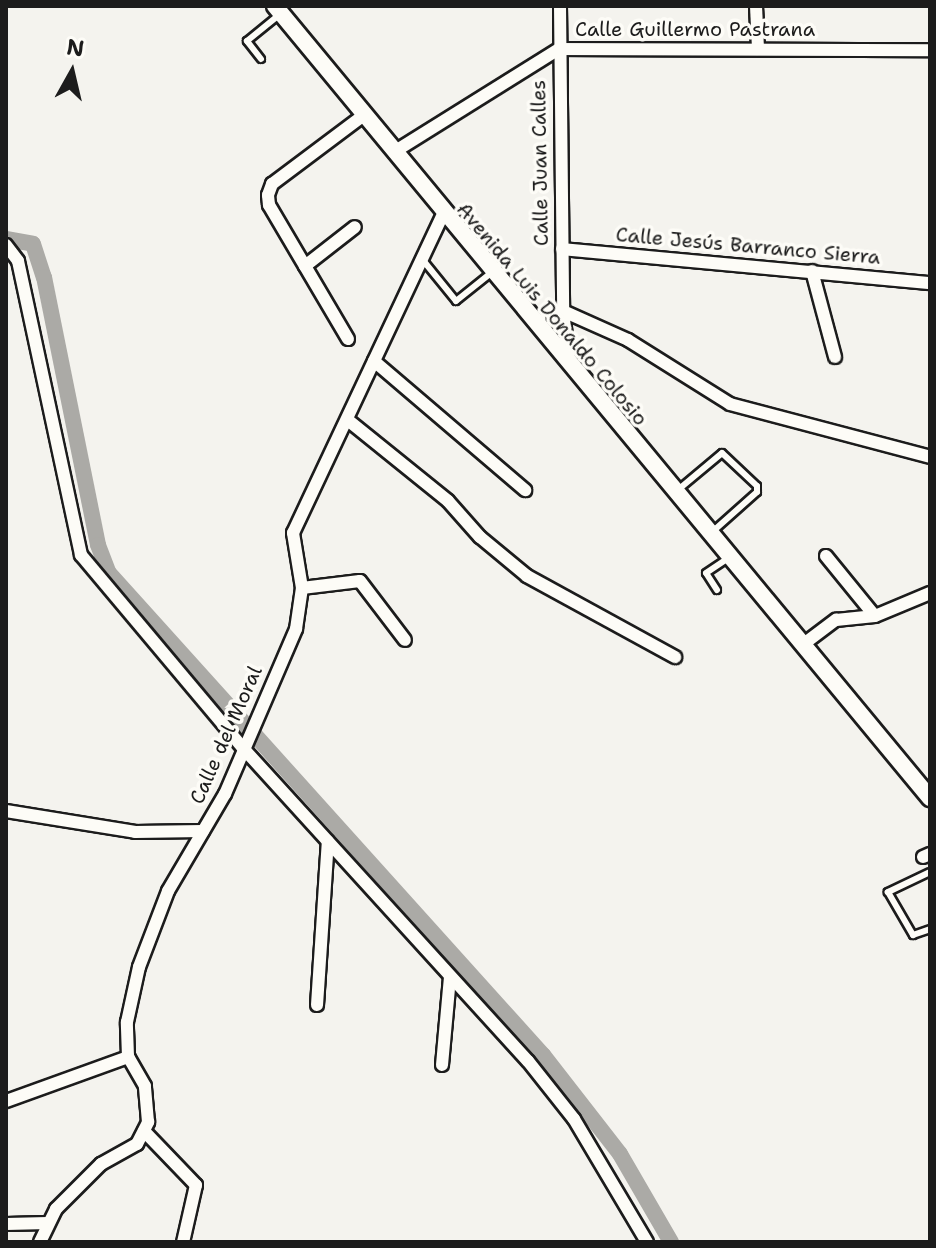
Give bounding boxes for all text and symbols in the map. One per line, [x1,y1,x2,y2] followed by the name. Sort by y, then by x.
[575,17,815,41] street label: Calle Guillermo Pastrana
[32,32,112,112] north arrow
[65,32,86,63] text: N
[527,80,553,246] street label: Calle Juan Calles
[452,198,652,430] street label: Avenida Luis Donaldo Colosio
[615,222,881,270] street label: Calle Jesús Barranco Sierra
[185,662,267,808] street label: Calle del Moral

